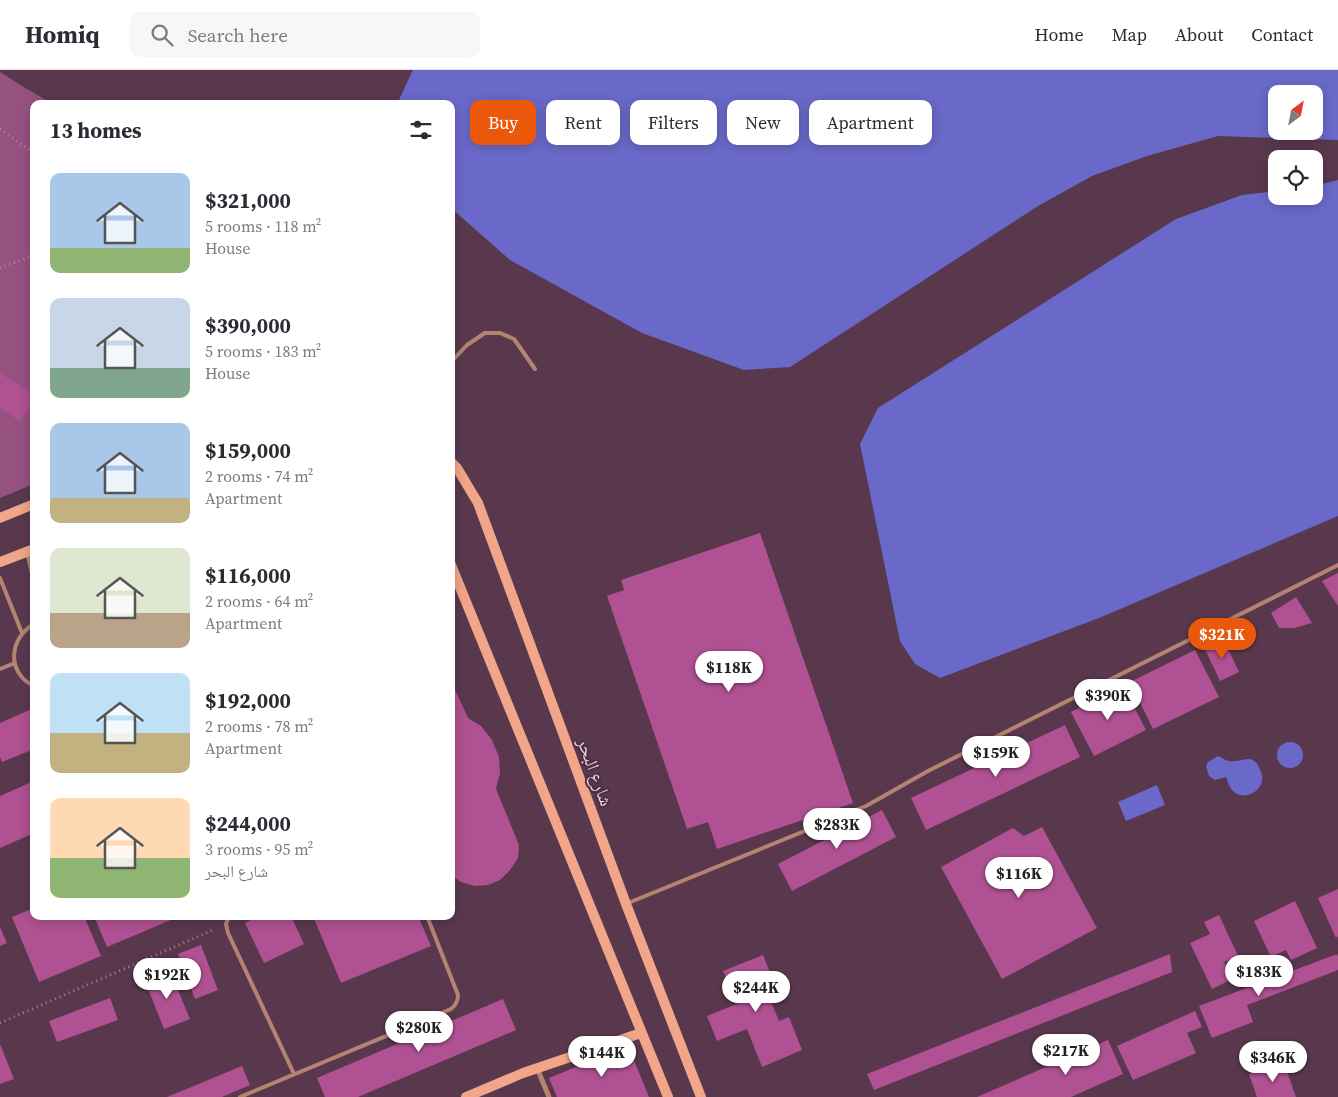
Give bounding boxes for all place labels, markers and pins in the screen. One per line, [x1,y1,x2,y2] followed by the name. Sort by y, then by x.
[1187,618,1257,660] pin: $321K
[694,650,764,693] pin: $118K
[1073,678,1143,721] pin: $390K
[961,736,1031,778] pin: $159K
[802,808,872,850] pin: $283K
[984,856,1054,899] pin: $116K
[1224,954,1294,997] pin: $183K
[132,958,202,1000] pin: $192K
[721,970,791,1013] pin: $244K
[384,1010,454,1053] pin: $280K
[1031,1034,1101,1076] pin: $217K
[567,1036,637,1078] pin: $144K
[1238,1040,1308,1083] pin: $346K

